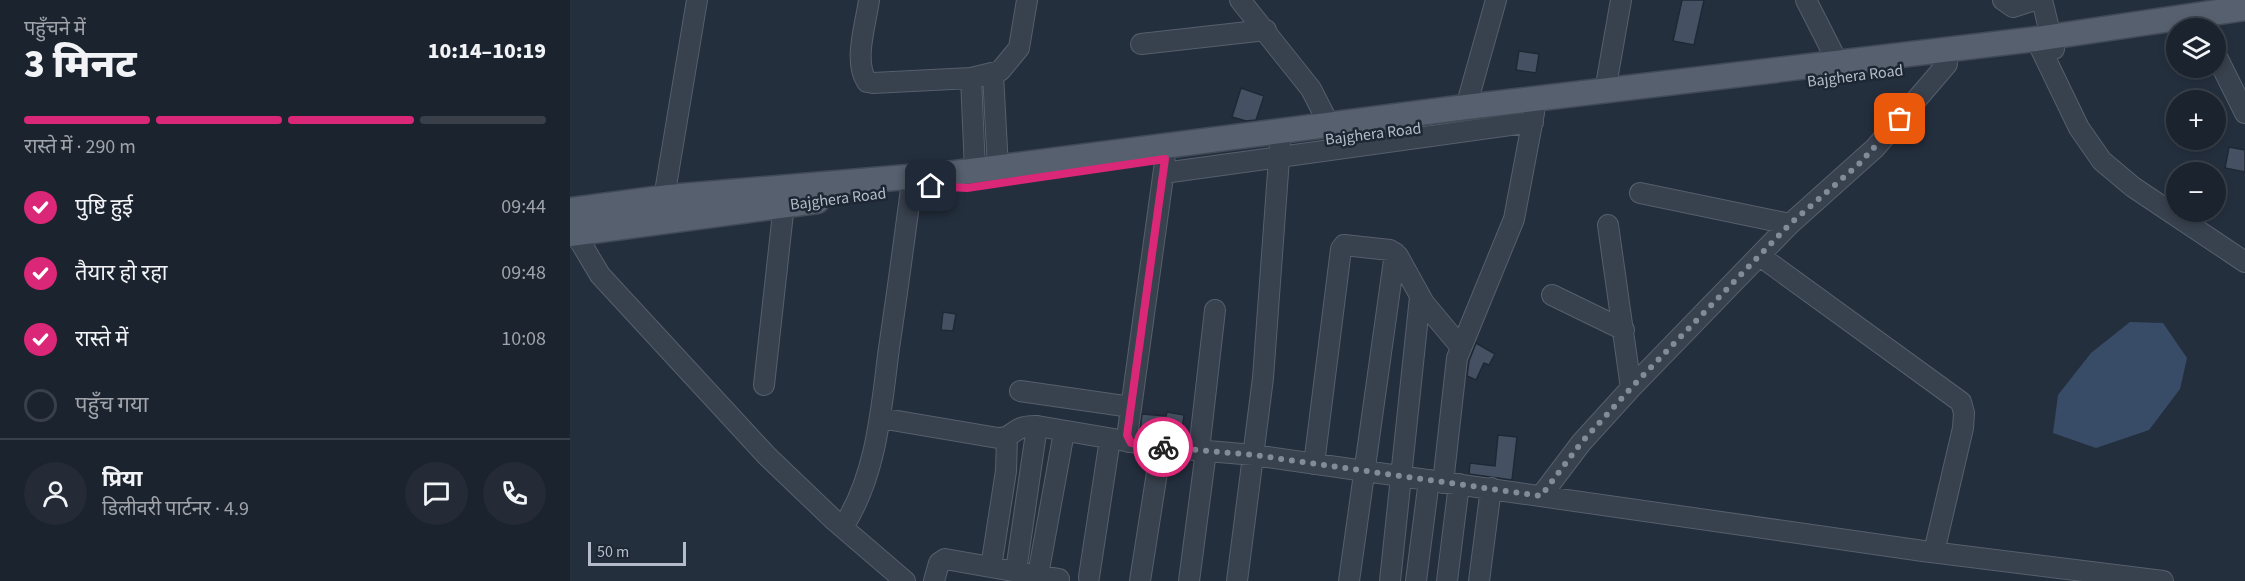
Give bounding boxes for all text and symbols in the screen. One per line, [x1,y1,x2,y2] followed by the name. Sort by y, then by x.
[24,15,86,43] text: पहुँचने में
[2166,18,2226,222] map controls
[2166,18,2226,78] button: layers
[428,35,546,67] text: 10:14–10:19
[24,37,137,93] text: 3 मिनट
[1806,59,1905,93] street label: Bajghera Road
[2166,90,2226,150] button: +
[1874,93,1925,144] pin
[1883,102,1916,135] icon: bag
[1324,117,1423,151] street label: Bajghera Road
[24,133,136,161] text: रास्ते में · 290 m
[905,160,956,211] pin
[2166,162,2226,222] button: −
[914,169,947,202] icon: home
[789,182,888,216] street label: Bajghera Road
[24,191,57,224] icon: check
[75,191,133,223] text: पुष्टि हुई
[501,193,546,221] text: 09:44
[24,257,57,290] icon: check
[75,257,168,289] text: तैयार हो रहा
[501,259,546,287] text: 09:48
[24,323,57,356] icon: check
[75,323,128,355] text: रास्ते में
[501,325,546,353] text: 10:08
[75,389,148,421] text: पहुँच गया
[1133,417,1193,477] courier
[1147,431,1180,464] icon: bike
[24,462,87,525] button: person
[405,462,468,525] button: chat
[483,462,546,525] button: phone
[102,463,142,495] text: प्रिया
[102,495,249,523] text: डिलीवरी पार्टनर · 4.9
[588,539,686,566] scale bar
[597,541,629,563] text: 50 m

